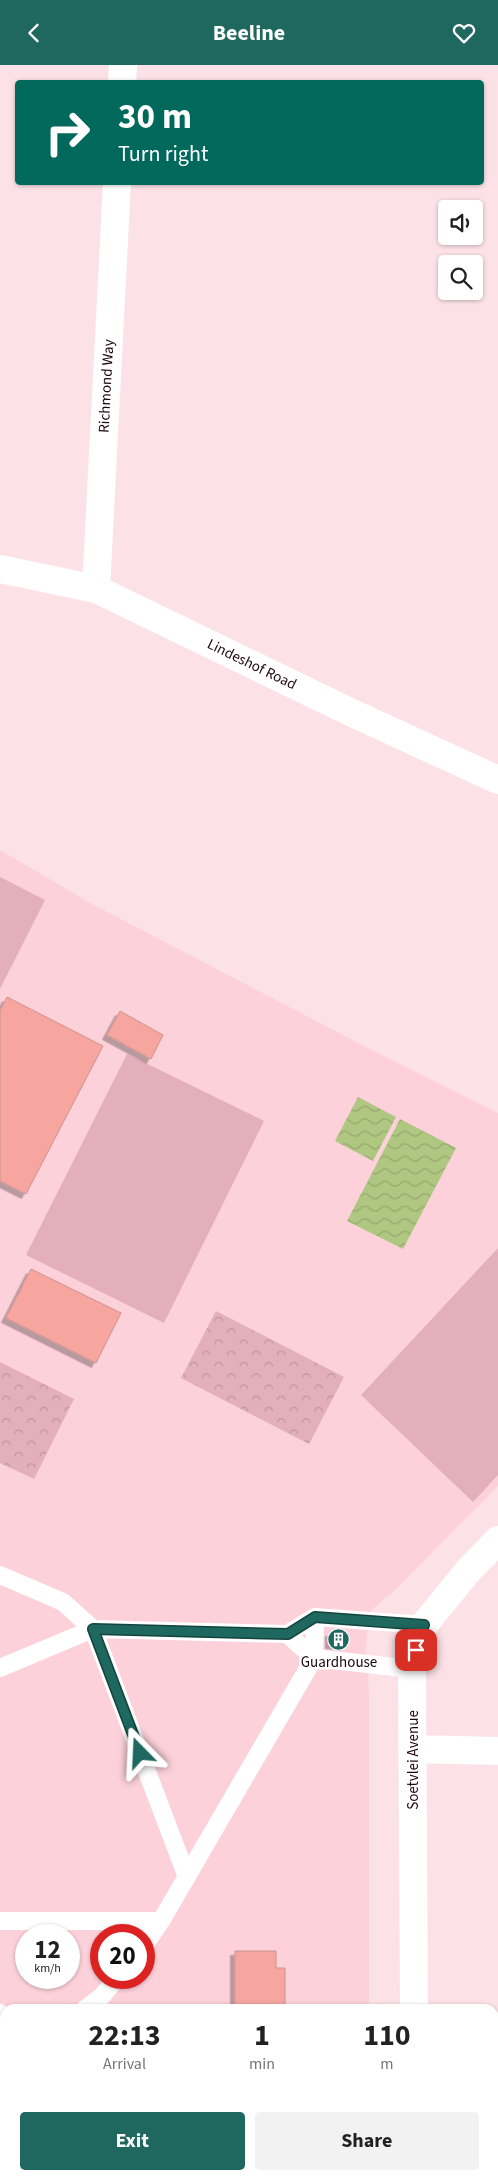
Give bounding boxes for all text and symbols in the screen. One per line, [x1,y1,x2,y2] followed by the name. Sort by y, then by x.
[213,17,285,49] text: Beeline
[20,19,48,47] icon: back
[450,19,478,47] icon: heart
[118,92,192,142] text: 30 m
[35,100,100,165] icon: right
[118,138,208,170] text: Turn right
[438,200,483,300] map controls
[438,200,483,245] button: sound
[438,255,483,300] button: search
[94,339,119,433] street label: Richmond Way
[204,634,300,695] street label: Lindeshof Road
[327,1627,351,1651] building icon: Guardhouse
[395,1629,437,1671] pin
[402,1636,430,1664] icon: arrive
[301,1652,377,1673] place label: Guardhouse
[403,1710,424,1810] street label: Soetvlei Avenue
[113,1726,165,1778] position arrow
[90,1924,155,1989] speed limit sign: 20
[34,1932,61,1968] text: 12
[34,1960,61,1977] text: km/h
[88,2014,161,2057] text: 22:13
[254,2014,270,2057] text: 1
[363,2014,411,2057] text: 110
[103,2053,146,2075] text: Arrival
[249,2053,275,2075] text: min
[380,2053,394,2075] text: m
[20,2112,245,2170] button: Exit
[255,2112,479,2170] button: Share

